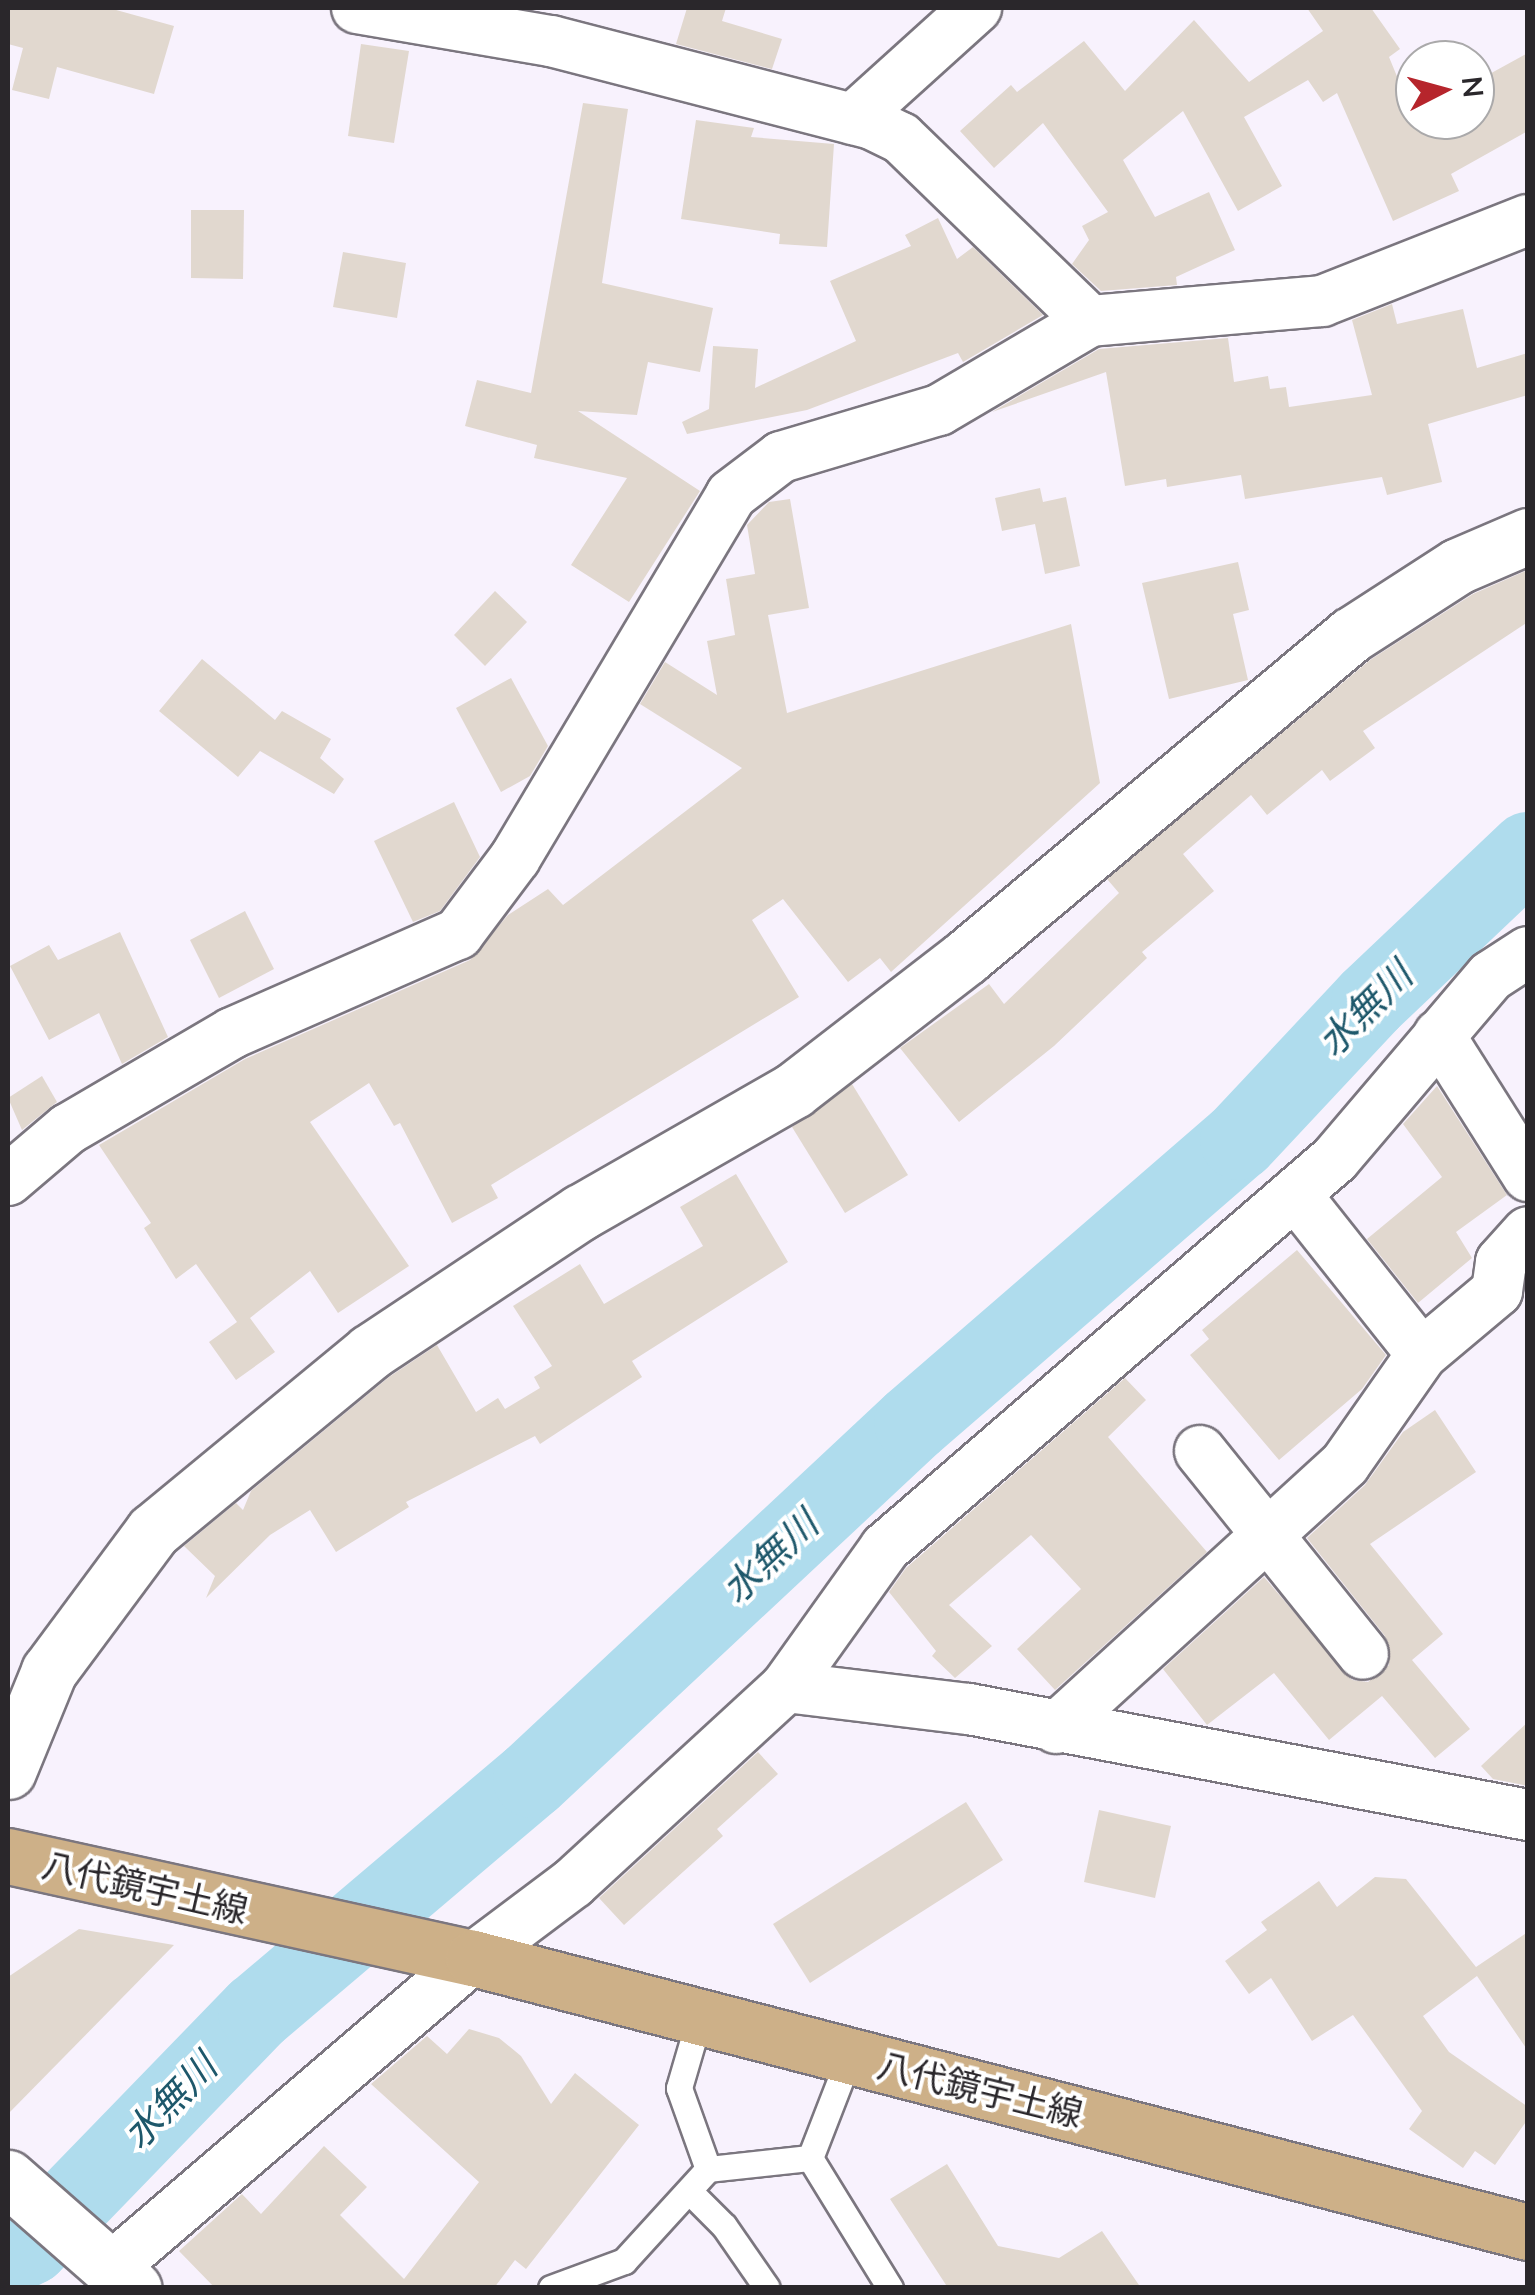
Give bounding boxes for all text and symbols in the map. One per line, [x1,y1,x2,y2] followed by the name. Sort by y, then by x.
[1395,40,1495,140] north arrow
[1455,75,1492,99] text: N
[1309,953,1421,1065] water label: 水無川
[713,1501,827,1613] water label: 水無川
[38,1843,252,1931] street label: 八代鏡宇土線
[873,2043,1087,2135] street label: 八代鏡宇土線
[114,2044,226,2158] water label: 水無川

